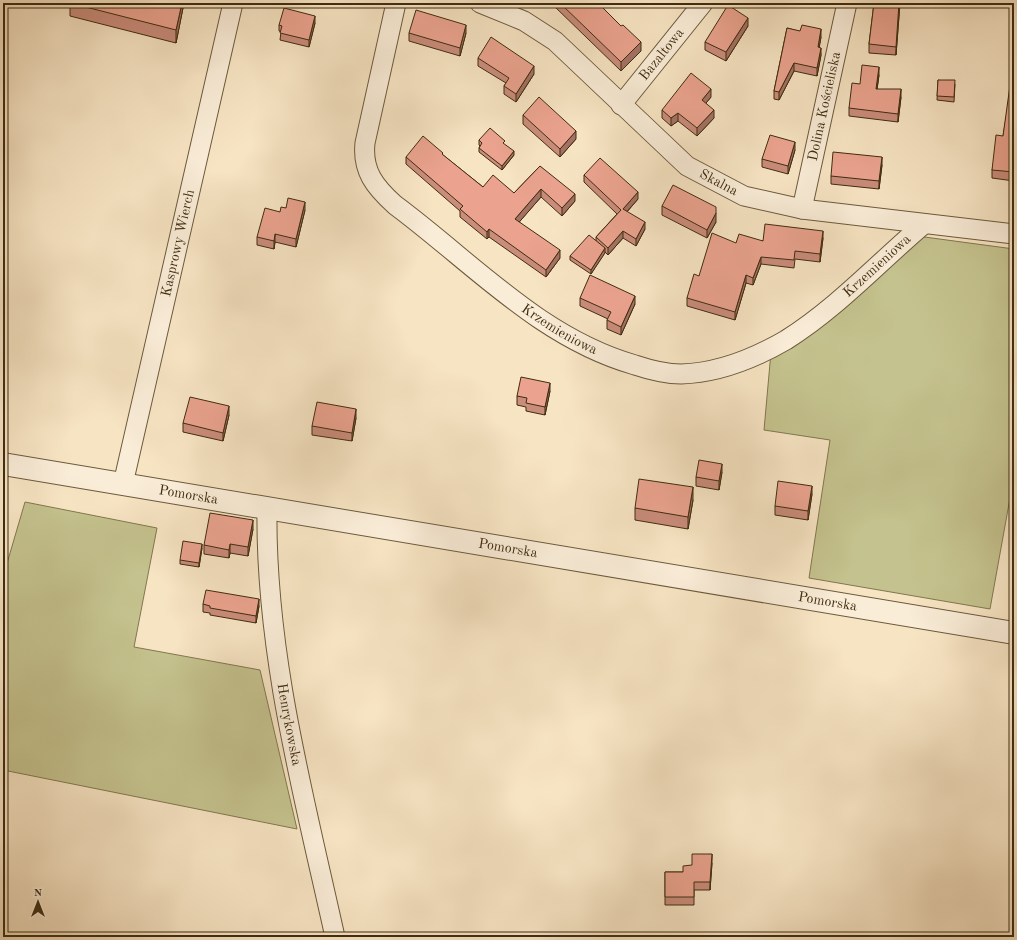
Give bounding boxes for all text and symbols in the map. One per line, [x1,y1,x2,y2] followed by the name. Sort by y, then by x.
[637,26,687,83] street label: Bazaltowa
[806,50,843,162] street label: Dolina Kościeliska
[697,167,740,198] street label: Skalna
[159,188,197,298] street label: Kasprowy Wierch
[841,232,914,300] street label: Krzemieniowa
[519,301,599,357] street label: Krzemieniowa
[158,483,219,507] street label: Pomorska
[477,537,539,560] street label: Pomorska
[797,590,858,614] street label: Pomorska
[275,682,304,767] street label: Henrykowska
[18,882,58,922] north arrow
[34,888,43,899] text: N

